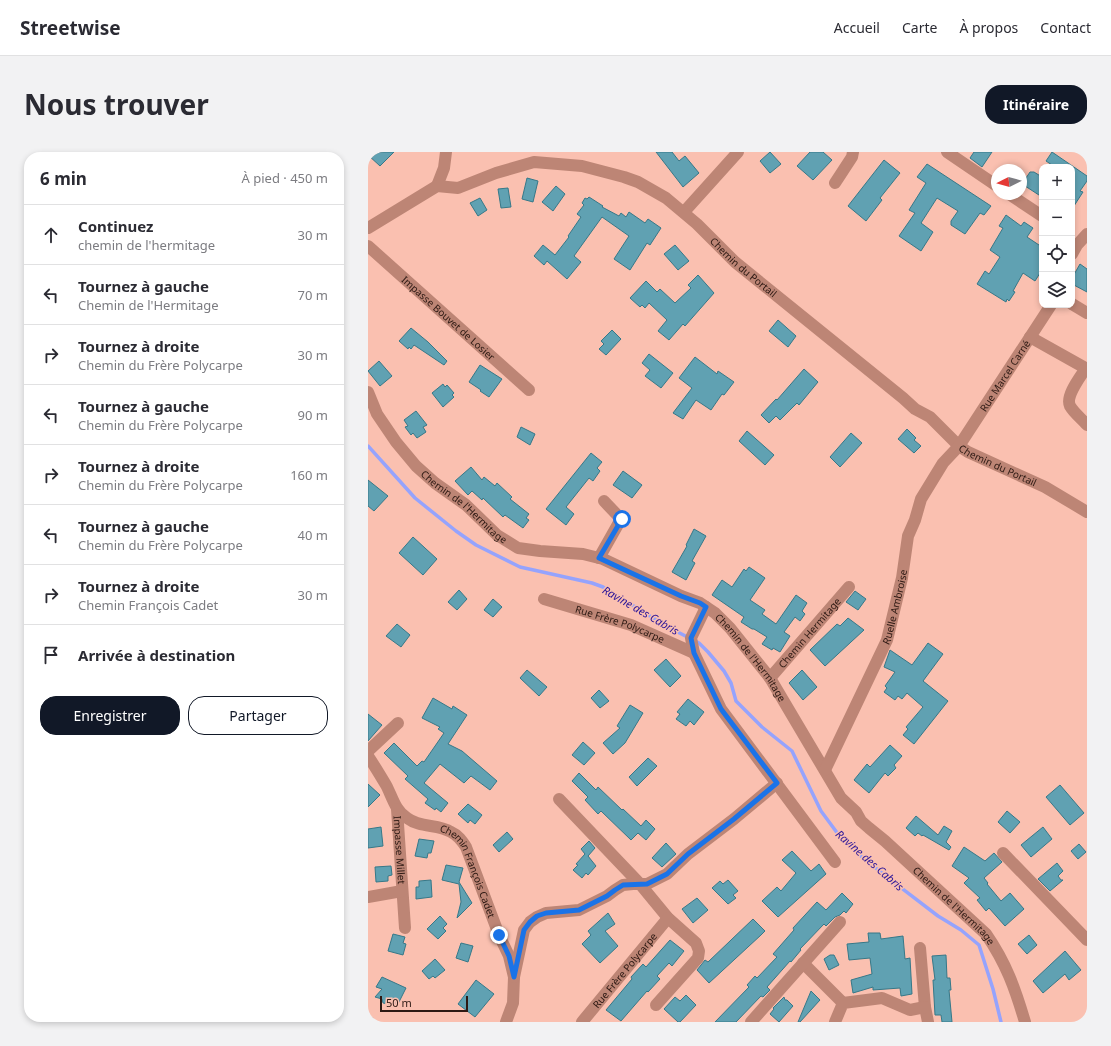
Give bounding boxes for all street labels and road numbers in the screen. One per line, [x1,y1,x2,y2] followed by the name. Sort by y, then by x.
[707,234,780,300] street label: Chemin du Portail
[399,272,498,364] street label: Impasse Bouvet de Losier
[976,337,1034,414] street label: Rue Marcel Carné
[956,441,1039,489] street label: Chemin du Portail
[418,467,510,547] street label: Chemin de l'Hermitage
[879,568,910,647] street label: Ruelle Ambroise
[775,594,844,671] street label: Chemin Hermitage
[574,602,667,646] street label: Rue Frère Polycarpe
[712,610,790,704] street label: Chemin de l'Hermitage
[390,815,409,885] street label: Impasse Millet
[438,821,499,920] street label: Chemin François Cadet
[910,863,998,948] street label: Chemin de l'Hermitage
[589,929,660,1011] street label: Rue Frère Polycarpe

